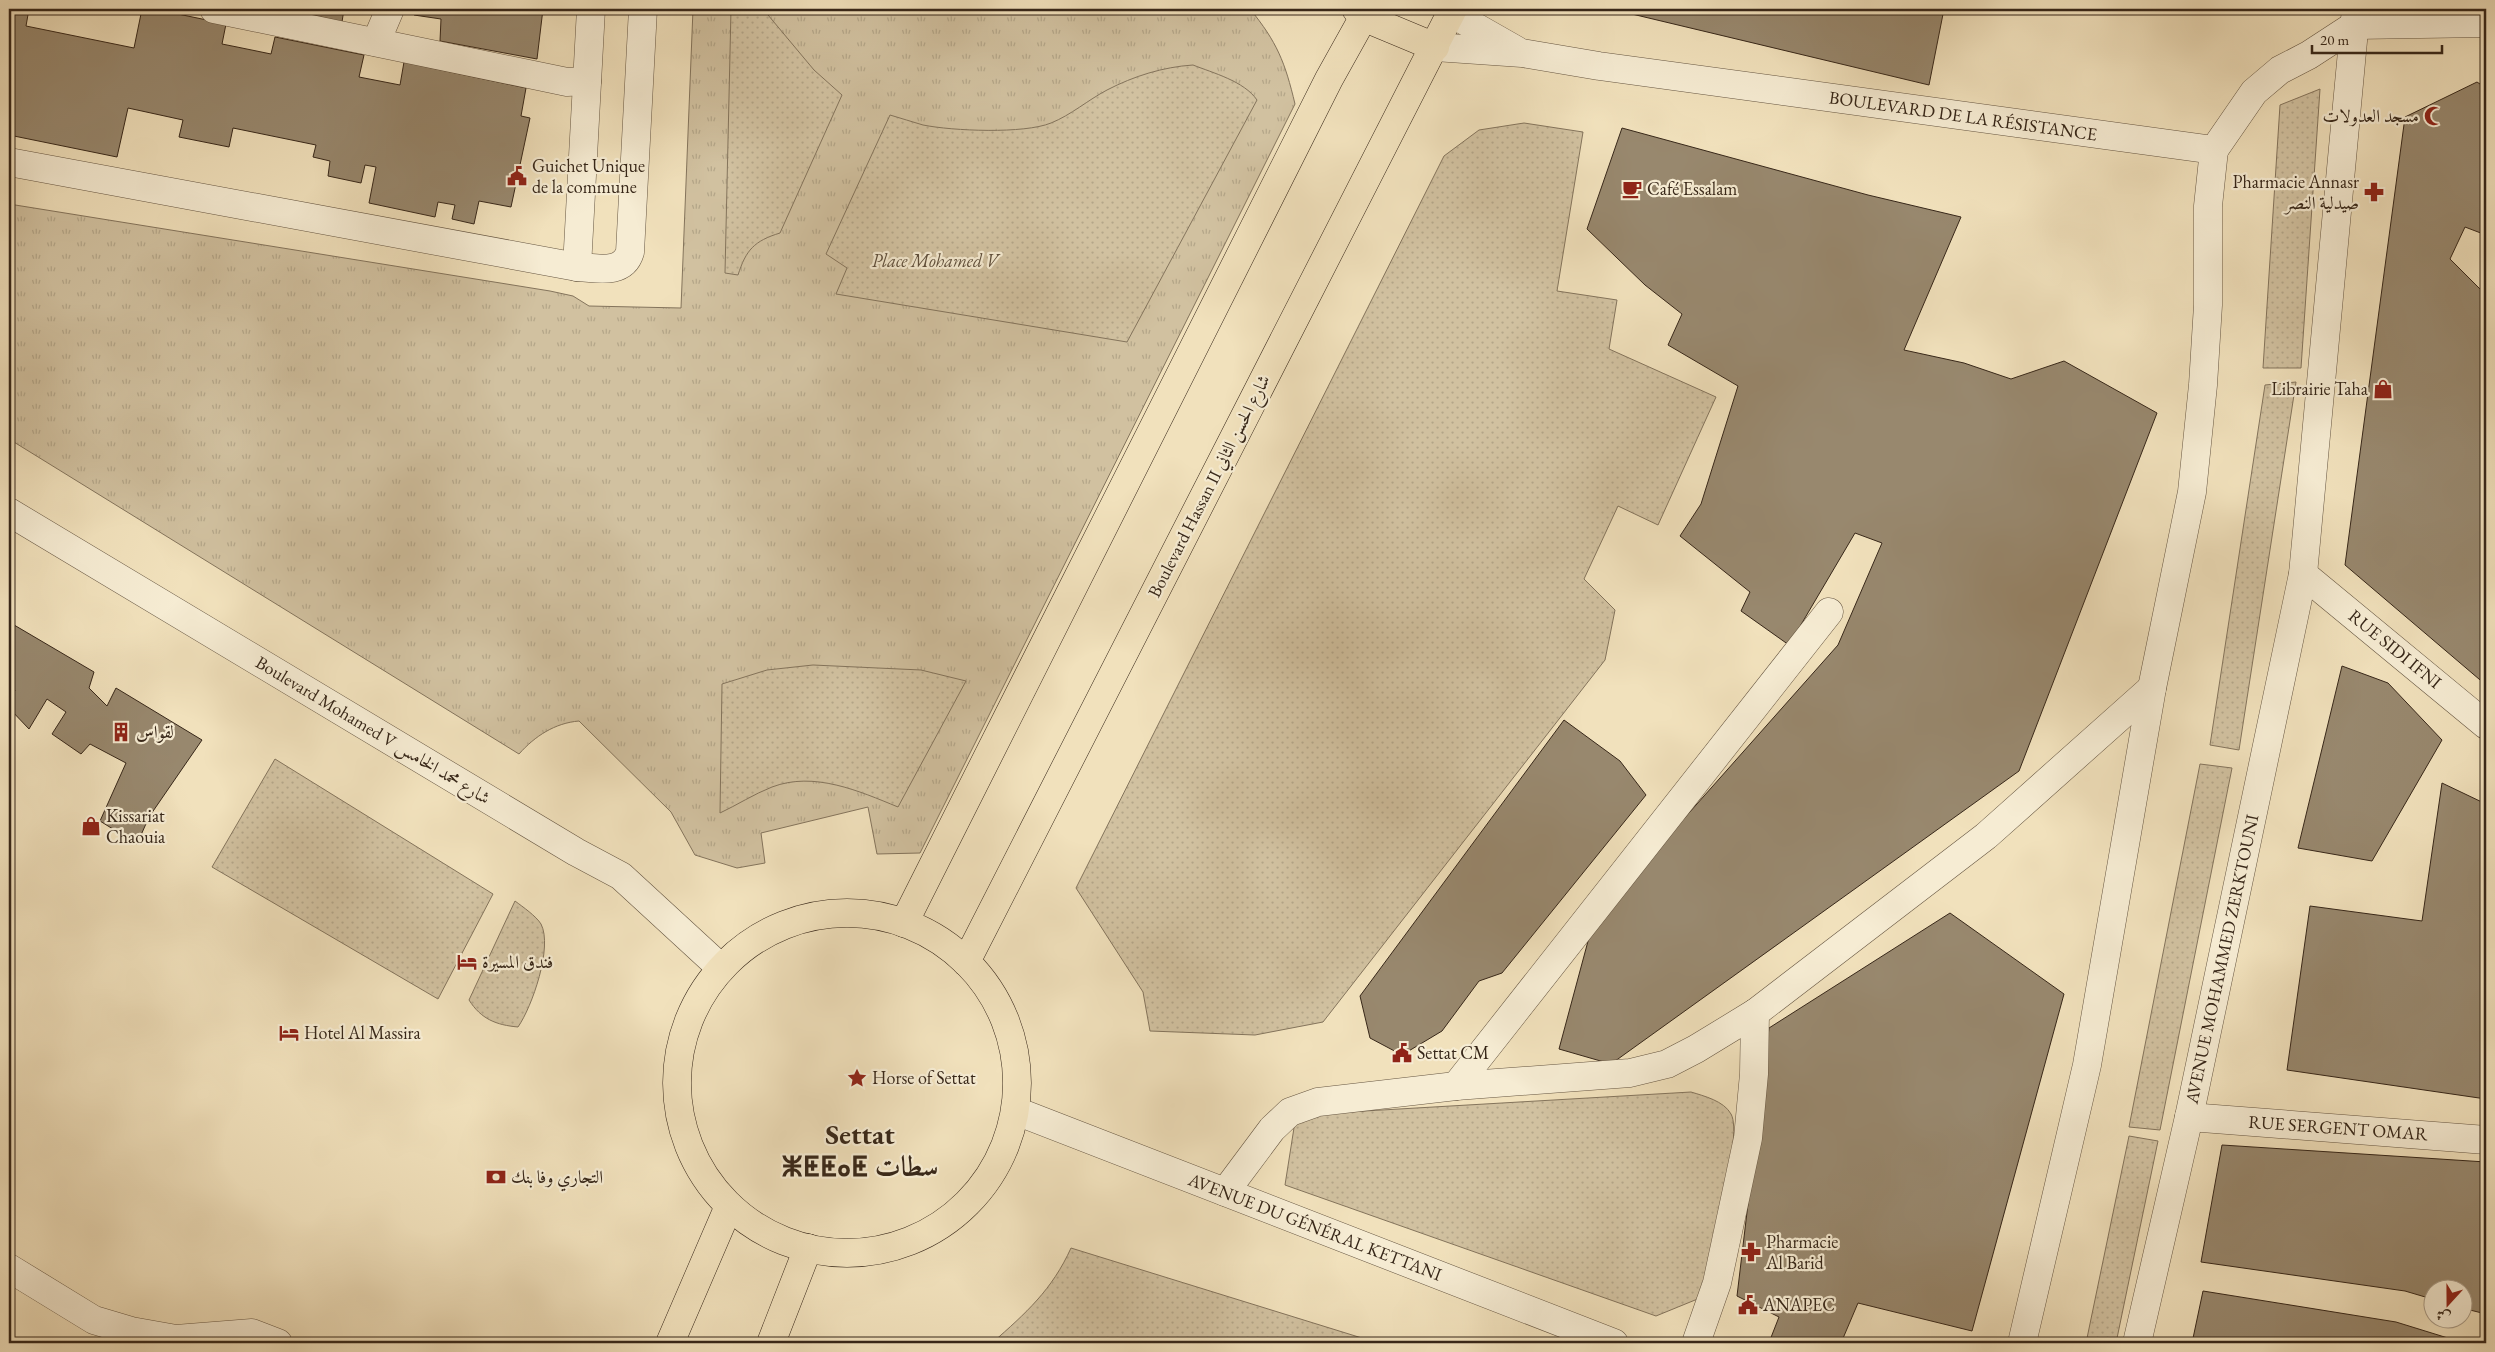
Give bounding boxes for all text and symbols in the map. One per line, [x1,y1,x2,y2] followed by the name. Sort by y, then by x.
[2312,22,2442,54] scale bar
[2320,30,2349,49] text: 20 m
[1828,85,2099,146] street label: BOULEVARD DE LA RÉSISTANCE
[2323,104,2419,127] place label: مسجد العدولات
[2423,105,2445,127] mosque icon: مسجد العدولات
[532,154,645,198] place label: Guichet Unique de la commune
[506,165,528,187] public building icon: Guichet Unique de la commune
[2233,170,2359,215] place label: Pharmacie Annasr صيدلية النصر
[1647,177,1737,200] place label: Café Essalam
[1621,178,1643,200] cafe icon: Café Essalam
[2363,181,2385,203] pharmacy icon: Pharmacie Annasr صيدلية النصر
[872,249,1001,272] park label: Place Mohamed V
[1142,370,1278,603] street label: Boulevard Hassan II شارع الحسن الثاني
[2271,377,2369,400] place label: Librairie Taha
[2372,378,2394,400] shop icon: Librairie Taha
[2344,604,2447,693] street label: RUE SIDI IFNI
[250,650,495,812] street label: Boulevard Mohamed V شارع محمد الخامس
[136,720,174,743] place label: لقواس
[110,721,132,743] building icon: لقواس
[106,804,166,848] place label: Kissariat Chaouia
[2179,812,2263,1107] street label: AVENUE MOHAMMED ZERKTOUNI
[80,815,102,837] shop icon: Kissariat Chaouia
[482,950,553,973] place label: فندق المسيرة
[456,951,478,973] hotel icon: فندق المسيرة
[304,1021,422,1044] place label: Hotel Al Massira
[278,1022,300,1044] hotel icon: Hotel Al Massira
[1417,1041,1489,1064] place label: Settat CM
[1391,1042,1413,1064] public building icon: Settat CM
[872,1066,976,1089] place label: Horse of Settat
[846,1067,868,1089] place icon: Horse of Settat
[2248,1110,2429,1145] street label: RUE SERGENT OMAR
[782,1116,938,1184] district label: Settat ⵥⵟⵟⴰⵟ سطات
[511,1165,603,1192] place label: التجاري وفا بنك
[485,1166,507,1188] bank icon: التجاري وفا بنك
[1184,1167,1445,1286] street label: AVENUE DU GÉNÉRAL KETTANI
[1765,1230,1838,1274] place label: Pharmacie Al Barid
[1740,1241,1762,1263] pharmacy icon: Pharmacie Al Barid
[2422,1280,2472,1330] north arrow
[1762,1293,1835,1316] place label: ANAPEC
[1737,1294,1759,1316] public building icon: ANAPEC
[2434,1305,2453,1327] text: ش

